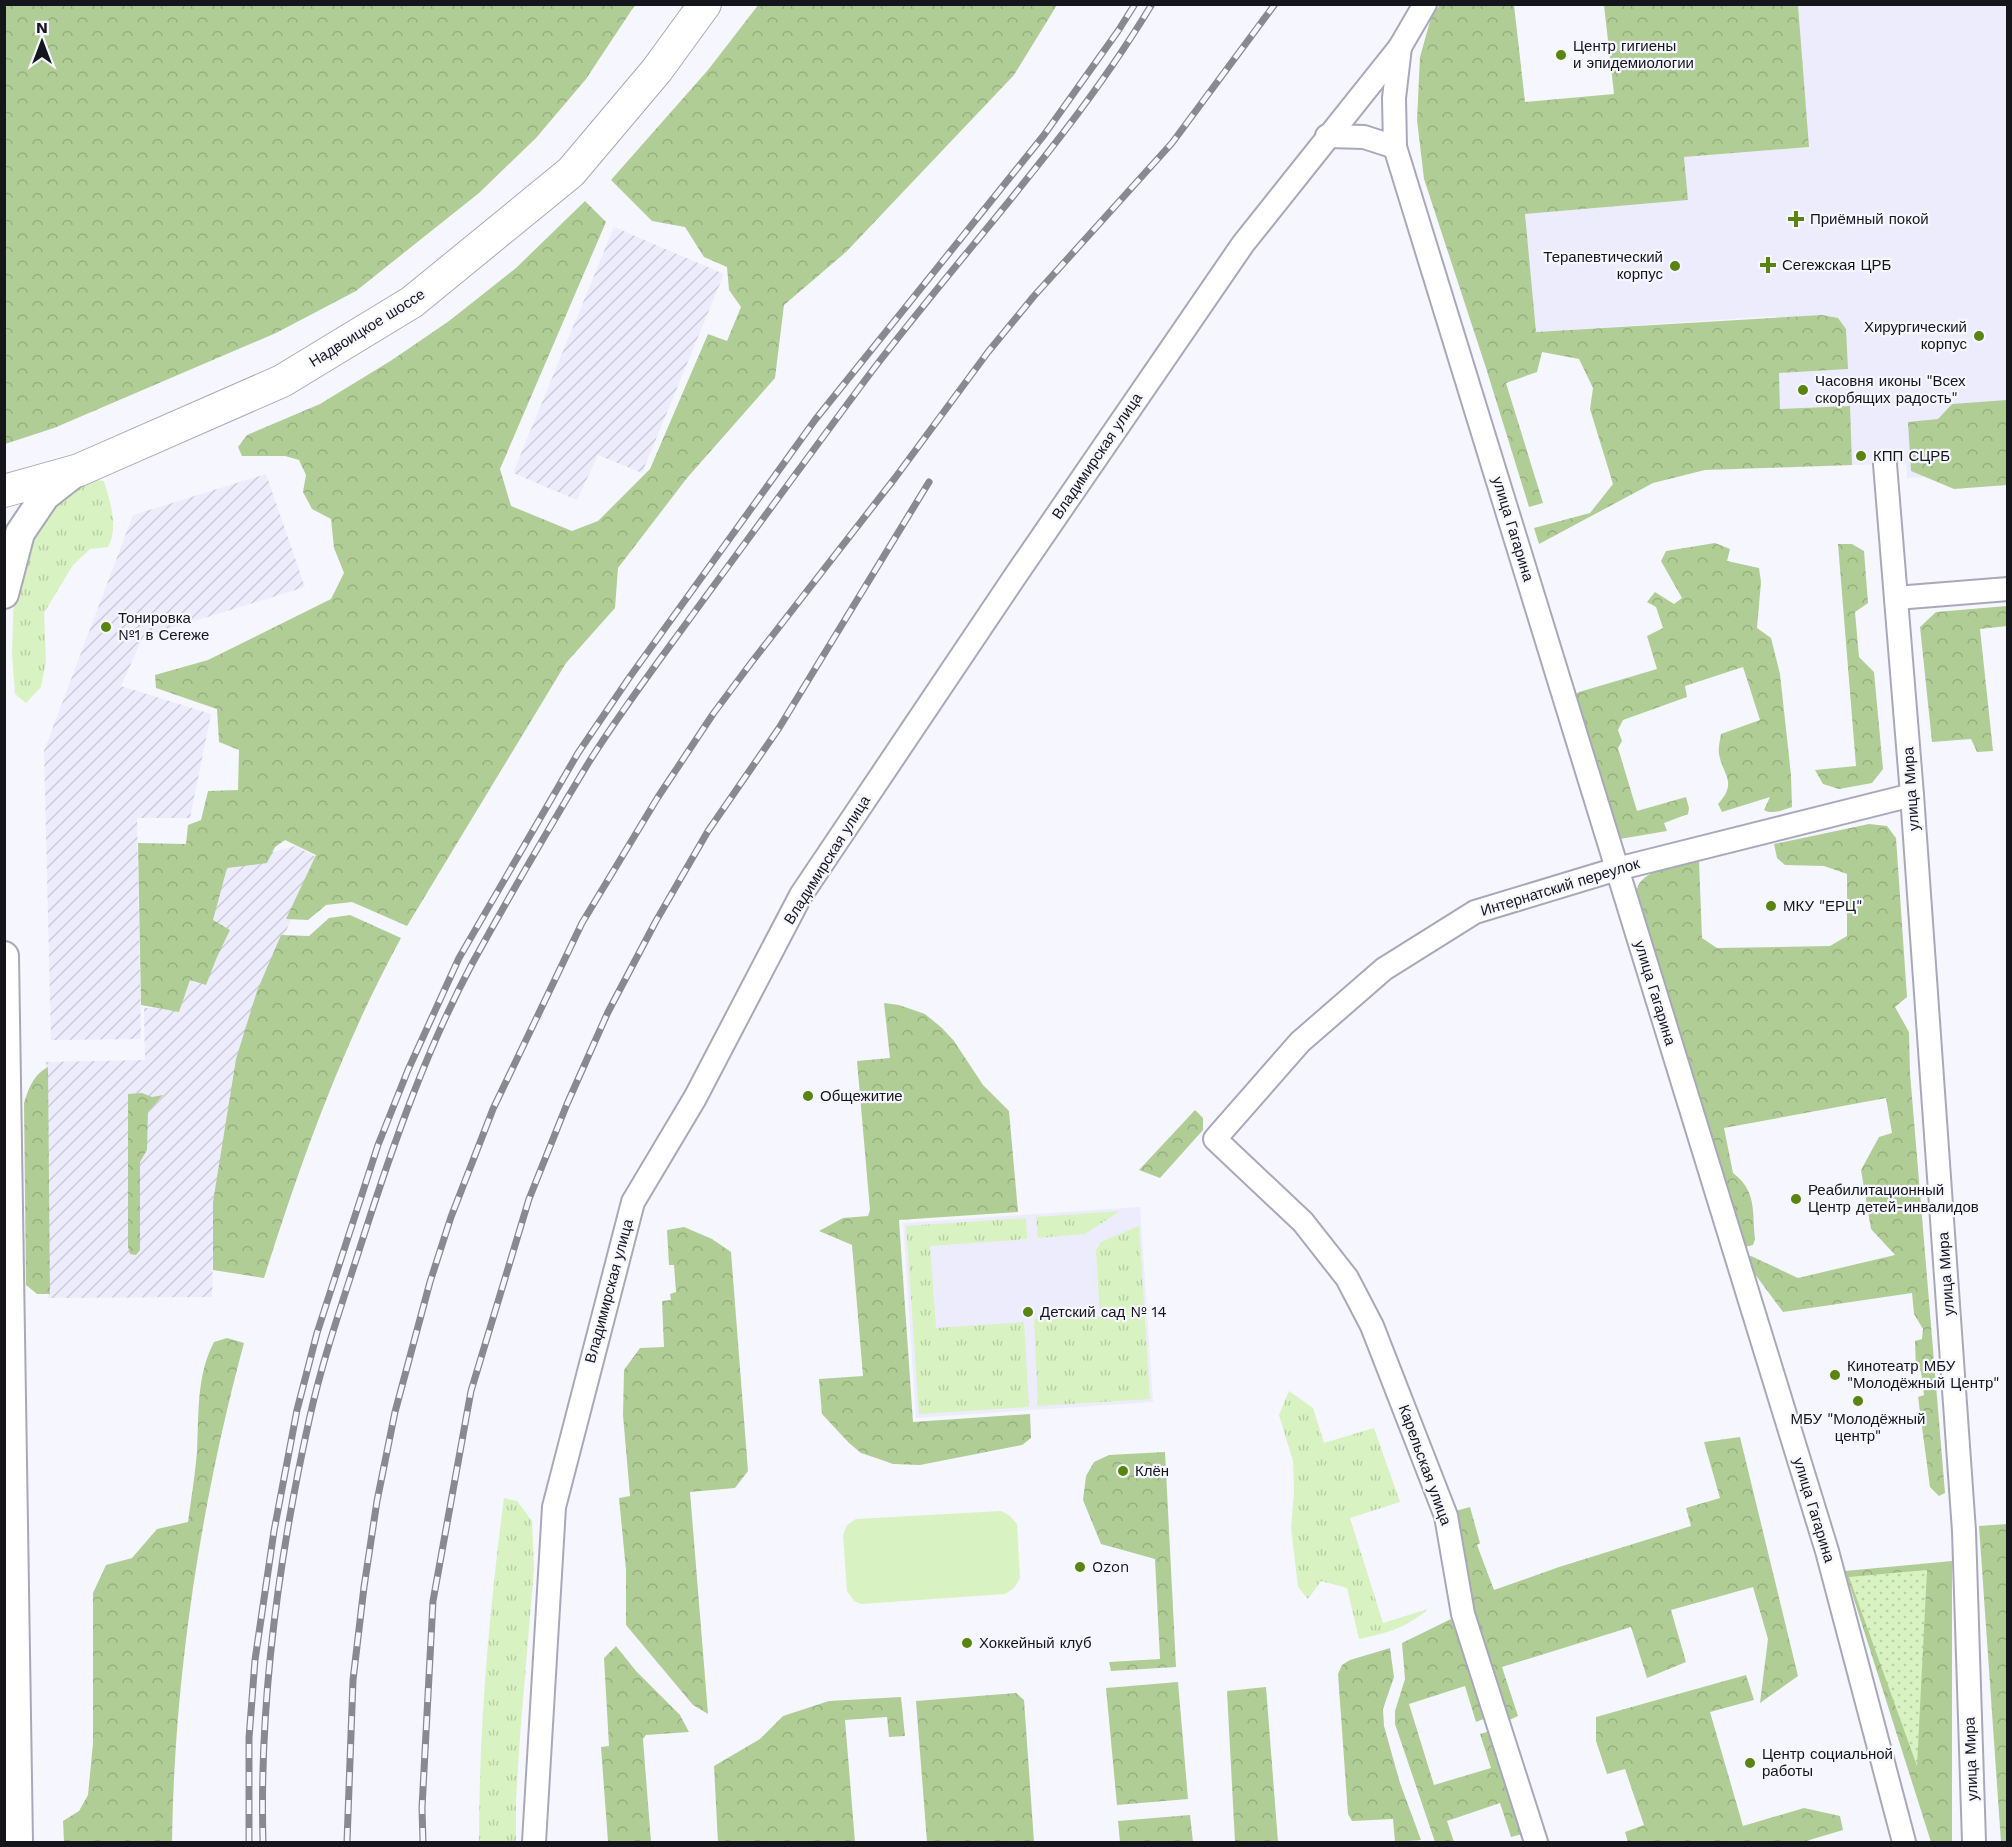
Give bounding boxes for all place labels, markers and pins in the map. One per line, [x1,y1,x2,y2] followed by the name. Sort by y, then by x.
[1573,37,1694,72] place label: Центр гигиены и эпидемиологии
[1554,48,1568,62] marker: Центр гигиены и эпидемиологии
[1787,210,1805,228] marker: Приёмный покой
[1810,210,1929,228] place label: Приёмный покой
[1543,248,1663,283] place label: Терапевтический корпус
[1759,256,1777,274] marker: Сегежская ЦРБ
[1782,256,1892,274] place label: Сегежская ЦРБ
[1668,259,1682,273] marker: Терапевтический корпус
[1864,318,1967,353] place label: Хирургический корпус
[1972,329,1986,343] marker: Хирургический корпус
[1815,372,1966,407] place label: Часовня иконы "Всех скорбящих радость"
[1796,383,1810,397] marker: Часовня иконы "Всех скорбящих радость"
[1873,447,1950,465] place label: КПП СЦРБ
[1854,449,1868,463] marker: КПП СЦРБ
[118,609,209,644] place label: Тонировка №1 в Сегеже
[99,620,113,634] marker: Тонировка №1 в Сегеже
[1783,897,1862,915] place label: МКУ "ЕРЦ"
[1764,899,1778,913] marker: МКУ "ЕРЦ"
[820,1087,903,1105] place label: Общежитие
[801,1089,815,1103] marker: Общежитие
[1808,1181,1979,1216] place label: Реабилитационный Центр детей-инвалидов
[1789,1192,1803,1206] marker: Реабилитационный Центр детей-инвалидов
[1040,1303,1167,1321] place label: Детский сад № 14
[1021,1305,1035,1319] marker: Детский сад № 14
[1847,1357,1999,1392] place label: Кинотеатр МБУ "Молодёжный Центр"
[1828,1368,1842,1382] marker: Кинотеатр МБУ "Молодёжный Центр"
[1851,1394,1865,1408] marker: МБУ "Молодёжный центр"
[1791,1410,1925,1445] place label: МБУ "Молодёжный центр"
[1135,1462,1169,1480] place label: Клён
[1116,1464,1130,1478] marker: Клён
[1092,1558,1129,1576] place label: Ozon
[1073,1560,1087,1574] marker: Ozon
[979,1634,1092,1652] place label: Хоккейный клуб
[960,1636,974,1650] marker: Хоккейный клуб
[1762,1745,1893,1780] place label: Центр социальной работы
[1743,1756,1757,1770] marker: Центр социальной работы

